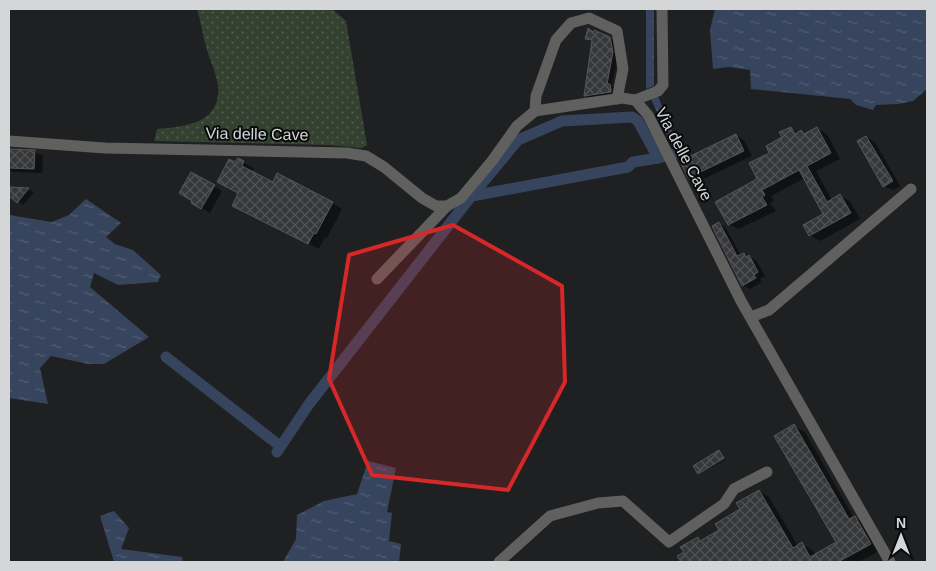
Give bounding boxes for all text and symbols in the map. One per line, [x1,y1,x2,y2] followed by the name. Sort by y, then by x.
[652,105,716,203] street label: Via delle Cave
[205,125,309,143] street label: Via delle Cave
[876,511,926,561] north arrow
[896,515,906,531] text: N

